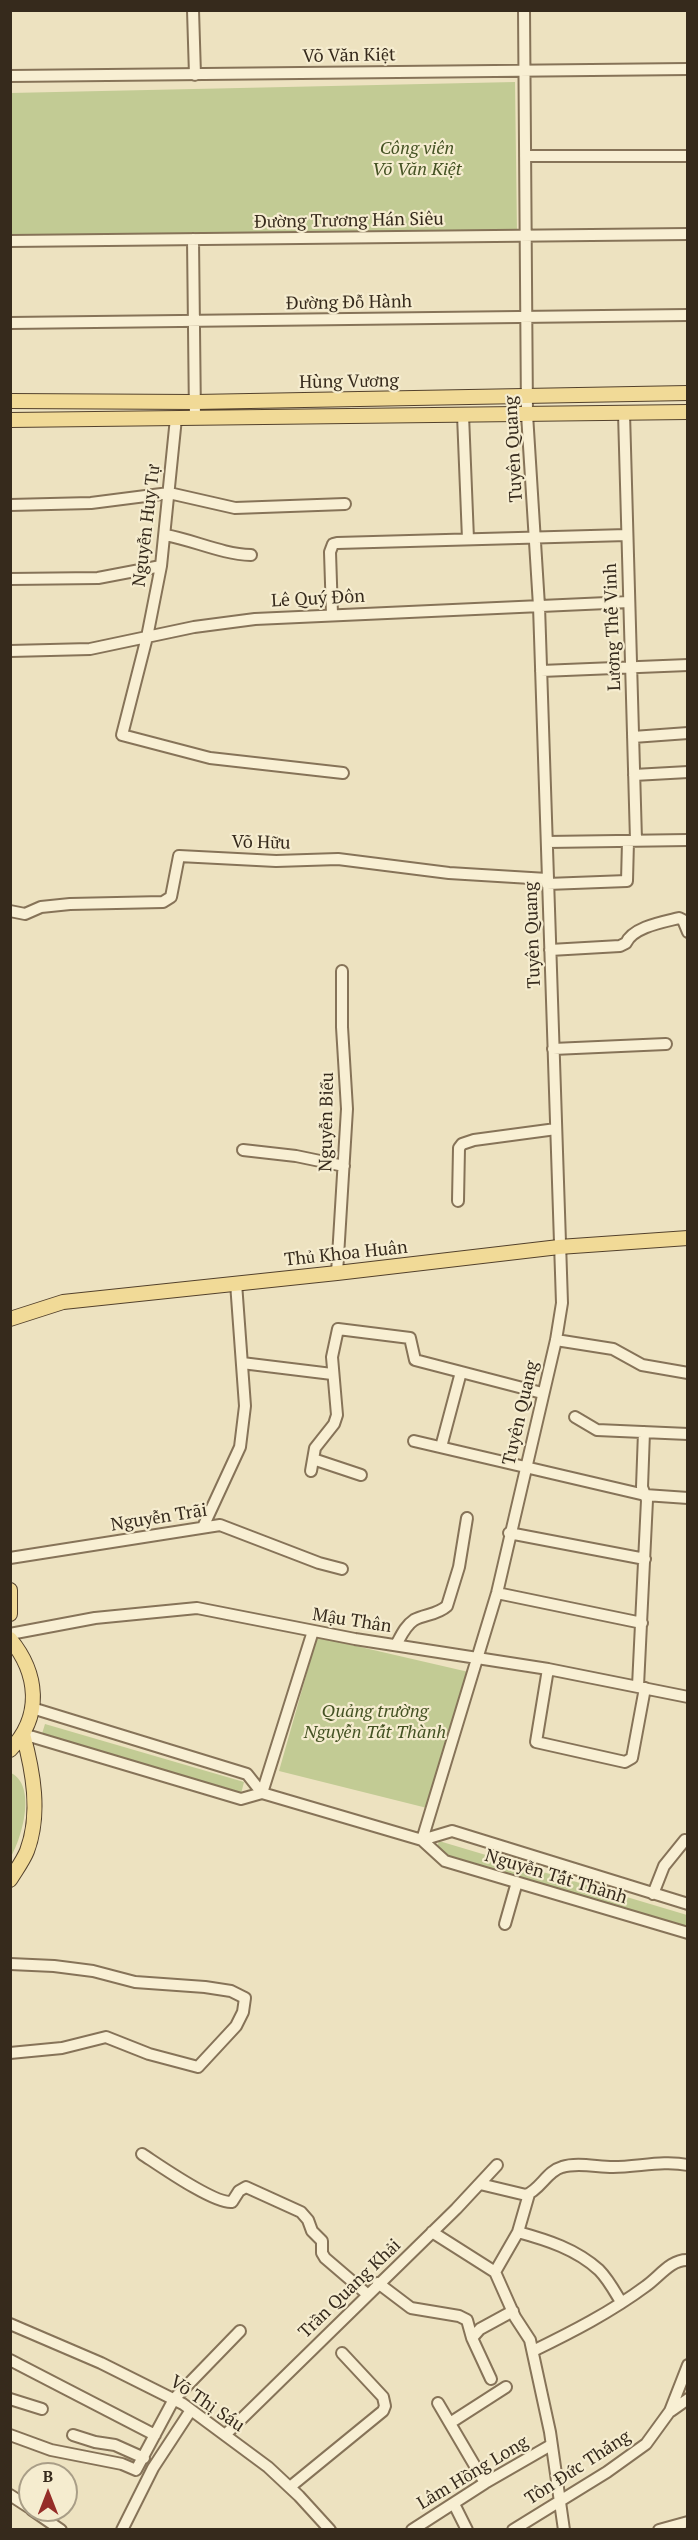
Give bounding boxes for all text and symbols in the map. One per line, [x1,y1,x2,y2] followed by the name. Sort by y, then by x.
[302,44,396,68] street label: Võ Văn Kiệt
[372,138,462,180] park label: Công viên Võ Văn Kiệt
[254,209,444,233] street label: Đường Trương Hán Siêu
[286,291,412,315] street label: Đường Đỗ Hành
[299,370,399,394] street label: Hùng Vương
[500,395,528,503] street label: Tuyên Quang
[129,464,165,588] street label: Nguyễn Huy Tự
[600,563,626,691] street label: Lương Thế Vinh
[271,586,365,612] street label: Lê Quý Đôn
[231,832,291,854] street label: Võ Hữu
[520,881,546,989] street label: Tuyên Quang
[315,1072,339,1172] street label: Nguyễn Biểu
[283,1237,409,1271] street label: Thủ Khoa Huân
[498,1359,544,1467] street label: Tuyên Quang
[109,1500,209,1536] street label: Nguyễn Trãi
[311,1604,393,1638] street label: Mậu Thân
[304,1701,446,1744] park label: Quảng trường Nguyễn Tất Thành
[482,1845,630,1909] street label: Nguyễn Tất Thành
[295,2235,405,2343] street label: Trần Quang Khải
[165,2371,249,2437] street label: Võ Thị Sáu
[521,2426,635,2510] street label: Tôn Đức Thắng
[414,2431,532,2515] street label: Lâm Hồng Long
[18,2462,78,2522] north arrow
[43,2465,53,2487] text: B

